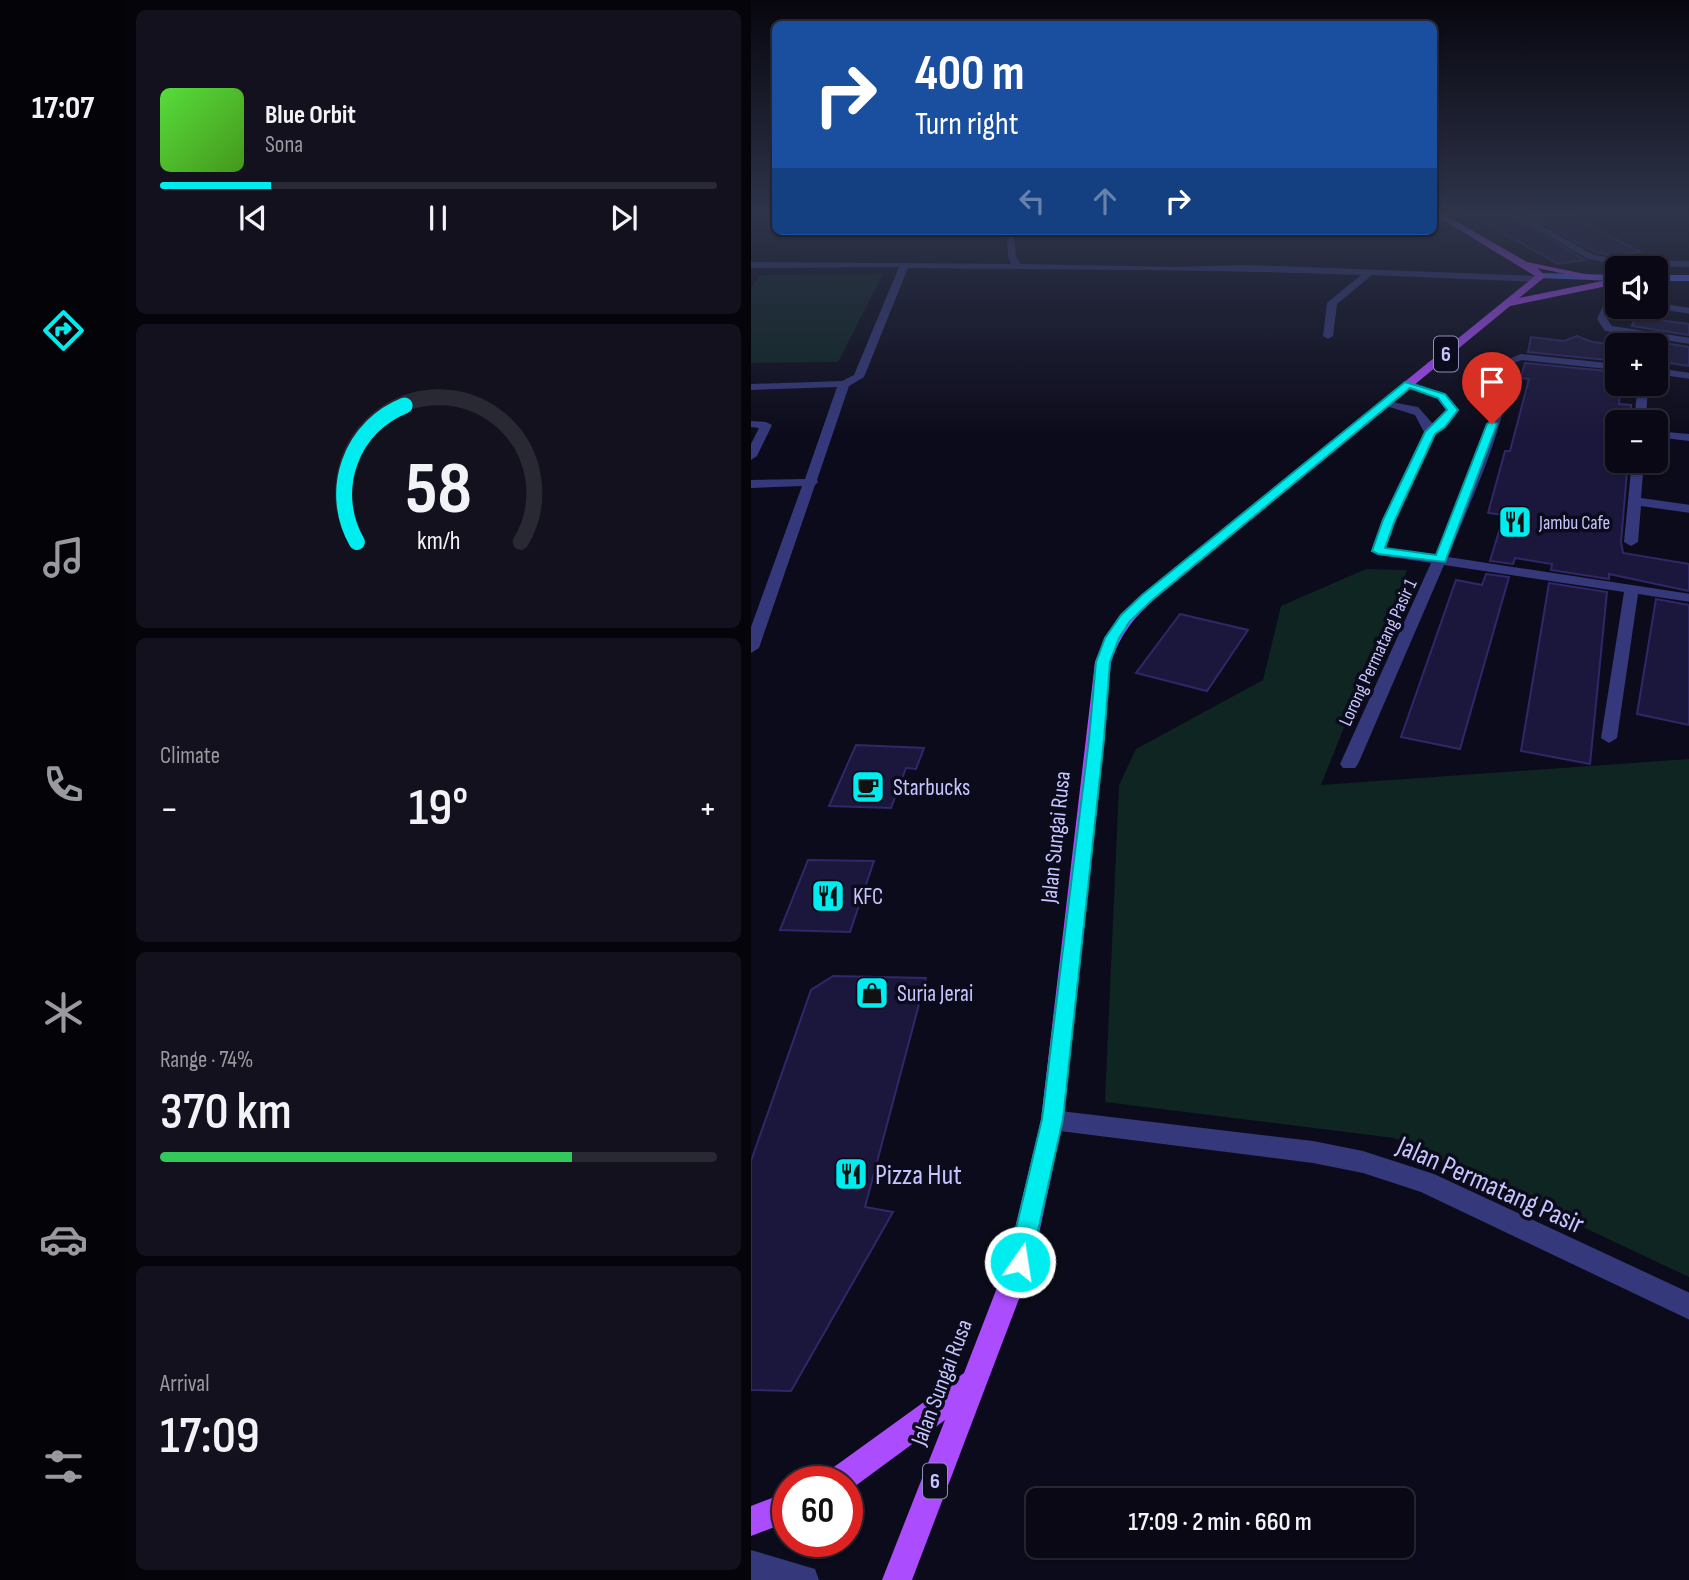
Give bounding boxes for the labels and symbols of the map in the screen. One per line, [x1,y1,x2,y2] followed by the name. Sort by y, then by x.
[1434,336,1458,372] road number: 6
[1462,352,1522,424] pin
[1496,503,1534,541] restaurant icon: Jambu Cafe
[1538,512,1610,535] place label: Jambu Cafe
[1334,575,1423,730] street label: Lorong Permatang Pasir 1
[849,768,887,806] cafe icon: Starbucks
[1035,770,1077,905] street label: Jalan Sungai Rusa
[893,774,970,802] place label: Starbucks
[809,877,847,915] restaurant icon: KFC
[853,883,883,911] place label: KFC
[853,974,891,1012] shop icon: Suria Jerai
[897,980,973,1008] place label: Suria Jerai
[1391,1129,1589,1241] street label: Jalan Permatang Pasir
[832,1155,870,1193] restaurant icon: Pizza Hut
[875,1159,962,1192] place label: Pizza Hut
[983,1225,1057,1299] position arrow
[905,1316,979,1450] street label: Jalan Sungai Rusa
[923,1464,947,1498] road number: 6
[772,1466,863,1557] speed limit sign: 60

